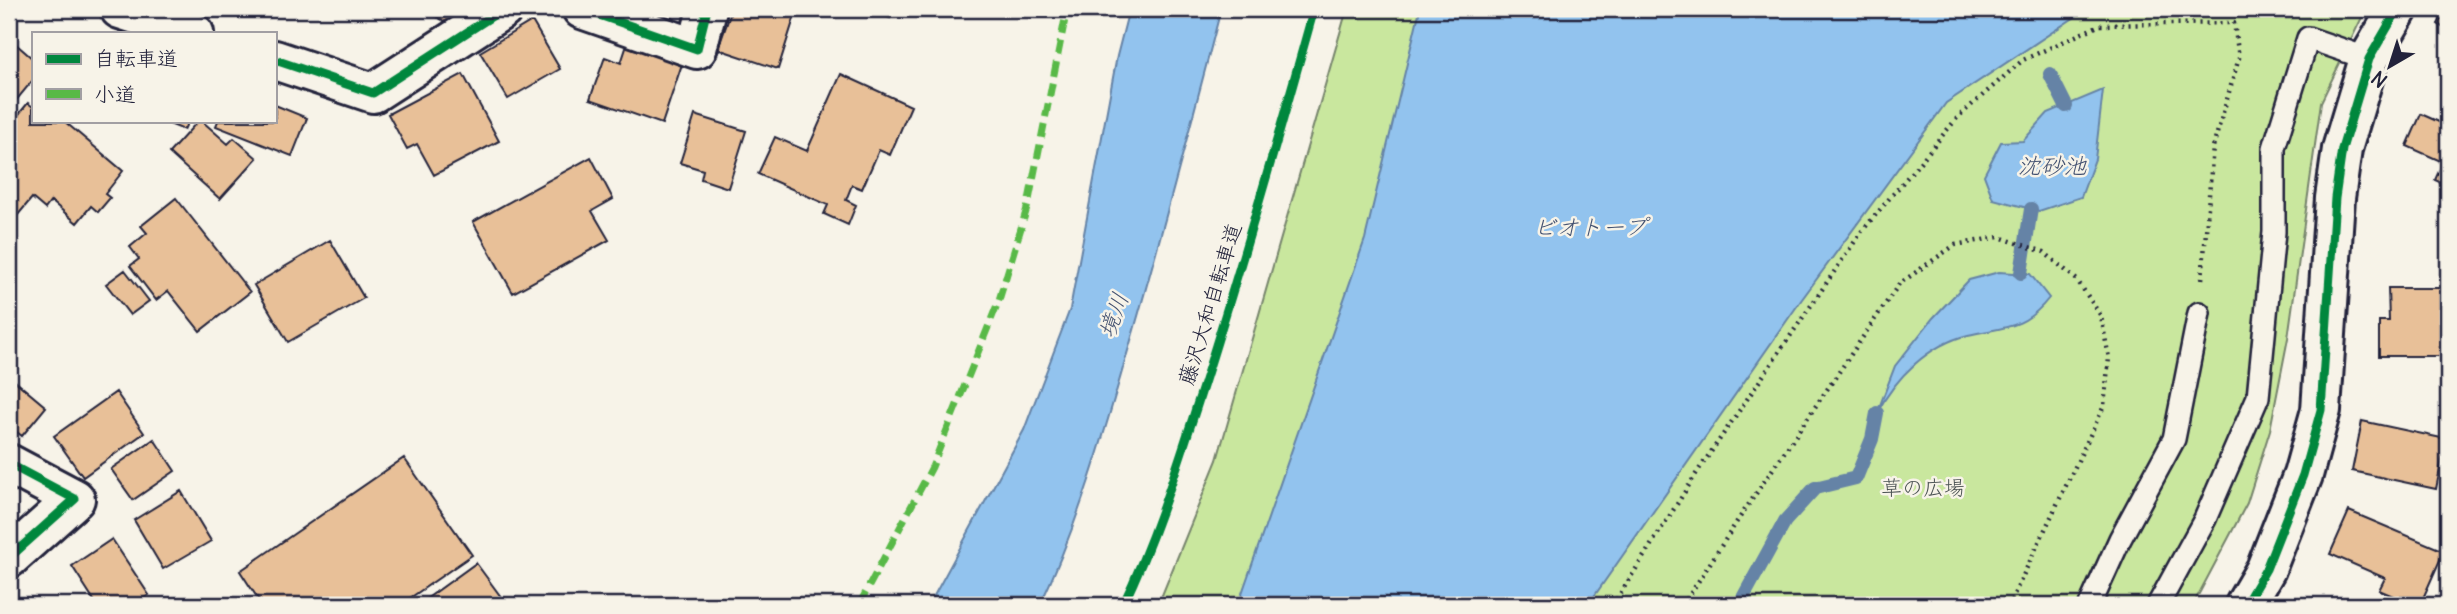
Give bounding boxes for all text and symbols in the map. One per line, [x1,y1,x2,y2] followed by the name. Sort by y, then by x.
[32,32,276,122] legend
[2356,32,2426,102] north arrow
[94,45,178,72] text: 自転車道
[2367,66,2392,93] text: N
[94,81,136,108] text: 小道
[2018,151,2088,180] water label: 沈砂池
[1533,212,1651,241] water label: ビオトープ
[1173,220,1247,388] street label: 藤沢大和自転車道
[1092,288,1134,342] water label: 境川
[1881,474,1965,501] park label: 草の広場

